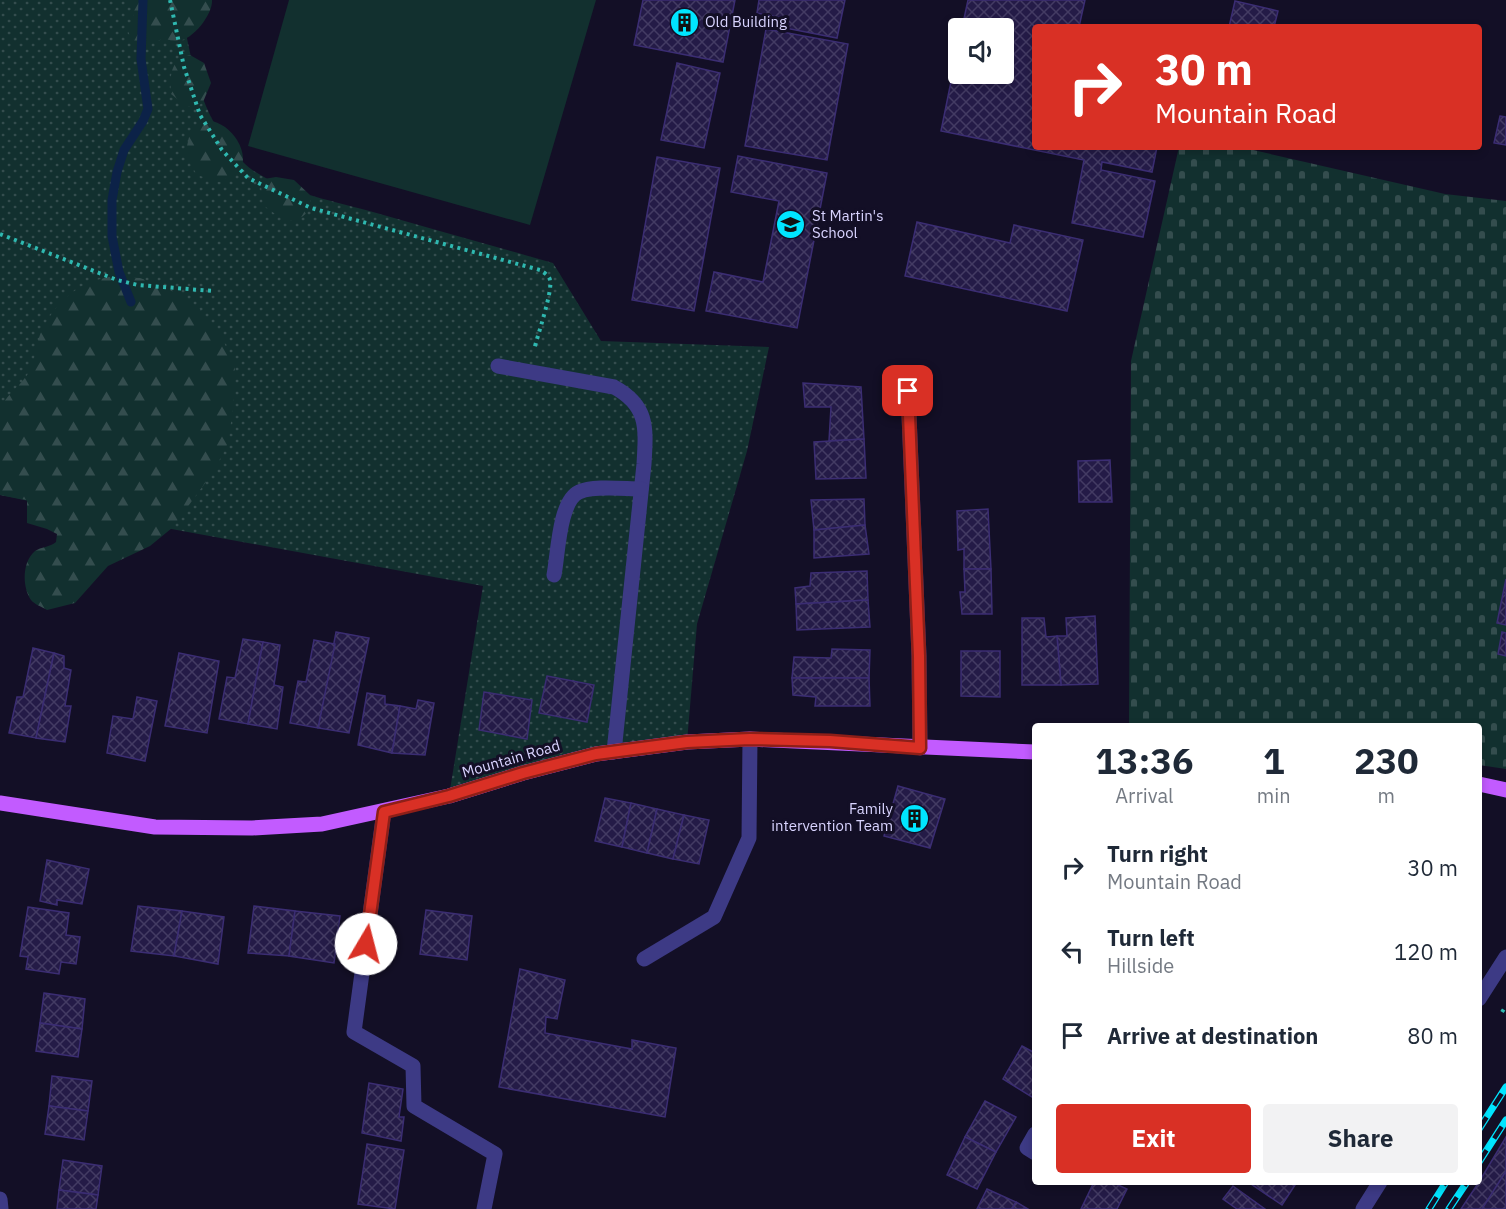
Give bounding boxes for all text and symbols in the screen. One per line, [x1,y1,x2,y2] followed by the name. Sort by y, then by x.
[668,6,700,38] building icon: Old Building
[705,12,787,31] place label: Old Building
[948,18,1014,84] map controls
[948,18,1014,84] button: sound
[1155,42,1253,97] text: 30 m
[1056,48,1134,126] icon: right
[1155,95,1337,130] text: Mountain Road
[812,206,884,242] place label: St Martin's School
[775,209,807,241] school or university icon: St Martin's School
[882,365,933,416] pin
[891,374,924,407] icon: arrive
[460,735,562,782] street label: Mountain Road
[1095,737,1194,784] text: 13:36
[1263,737,1285,784] text: 1
[1354,737,1419,784] text: 230
[1115,782,1174,809] text: Arrival
[1257,782,1291,809] text: min
[1378,782,1395,809] text: m
[771,799,894,835] place label: Family intervention Team
[898,802,930,834] building icon: Family intervention Team
[1107,839,1208,868] text: Turn right
[1056,851,1089,884] icon: right
[1407,853,1458,882] text: 30 m
[1107,868,1242,895] text: Mountain Road
[334,912,398,976] position arrow
[1107,923,1195,952] text: Turn left
[1056,935,1089,968] icon: left
[1394,937,1458,966] text: 120 m
[1107,952,1174,979] text: Hillside
[1056,1019,1089,1052] icon: arrive
[1107,1021,1318,1050] text: Arrive at destination
[1407,1021,1458,1050] text: 80 m
[1056,1104,1251,1173] button: Exit
[1263,1104,1458,1173] button: Share

